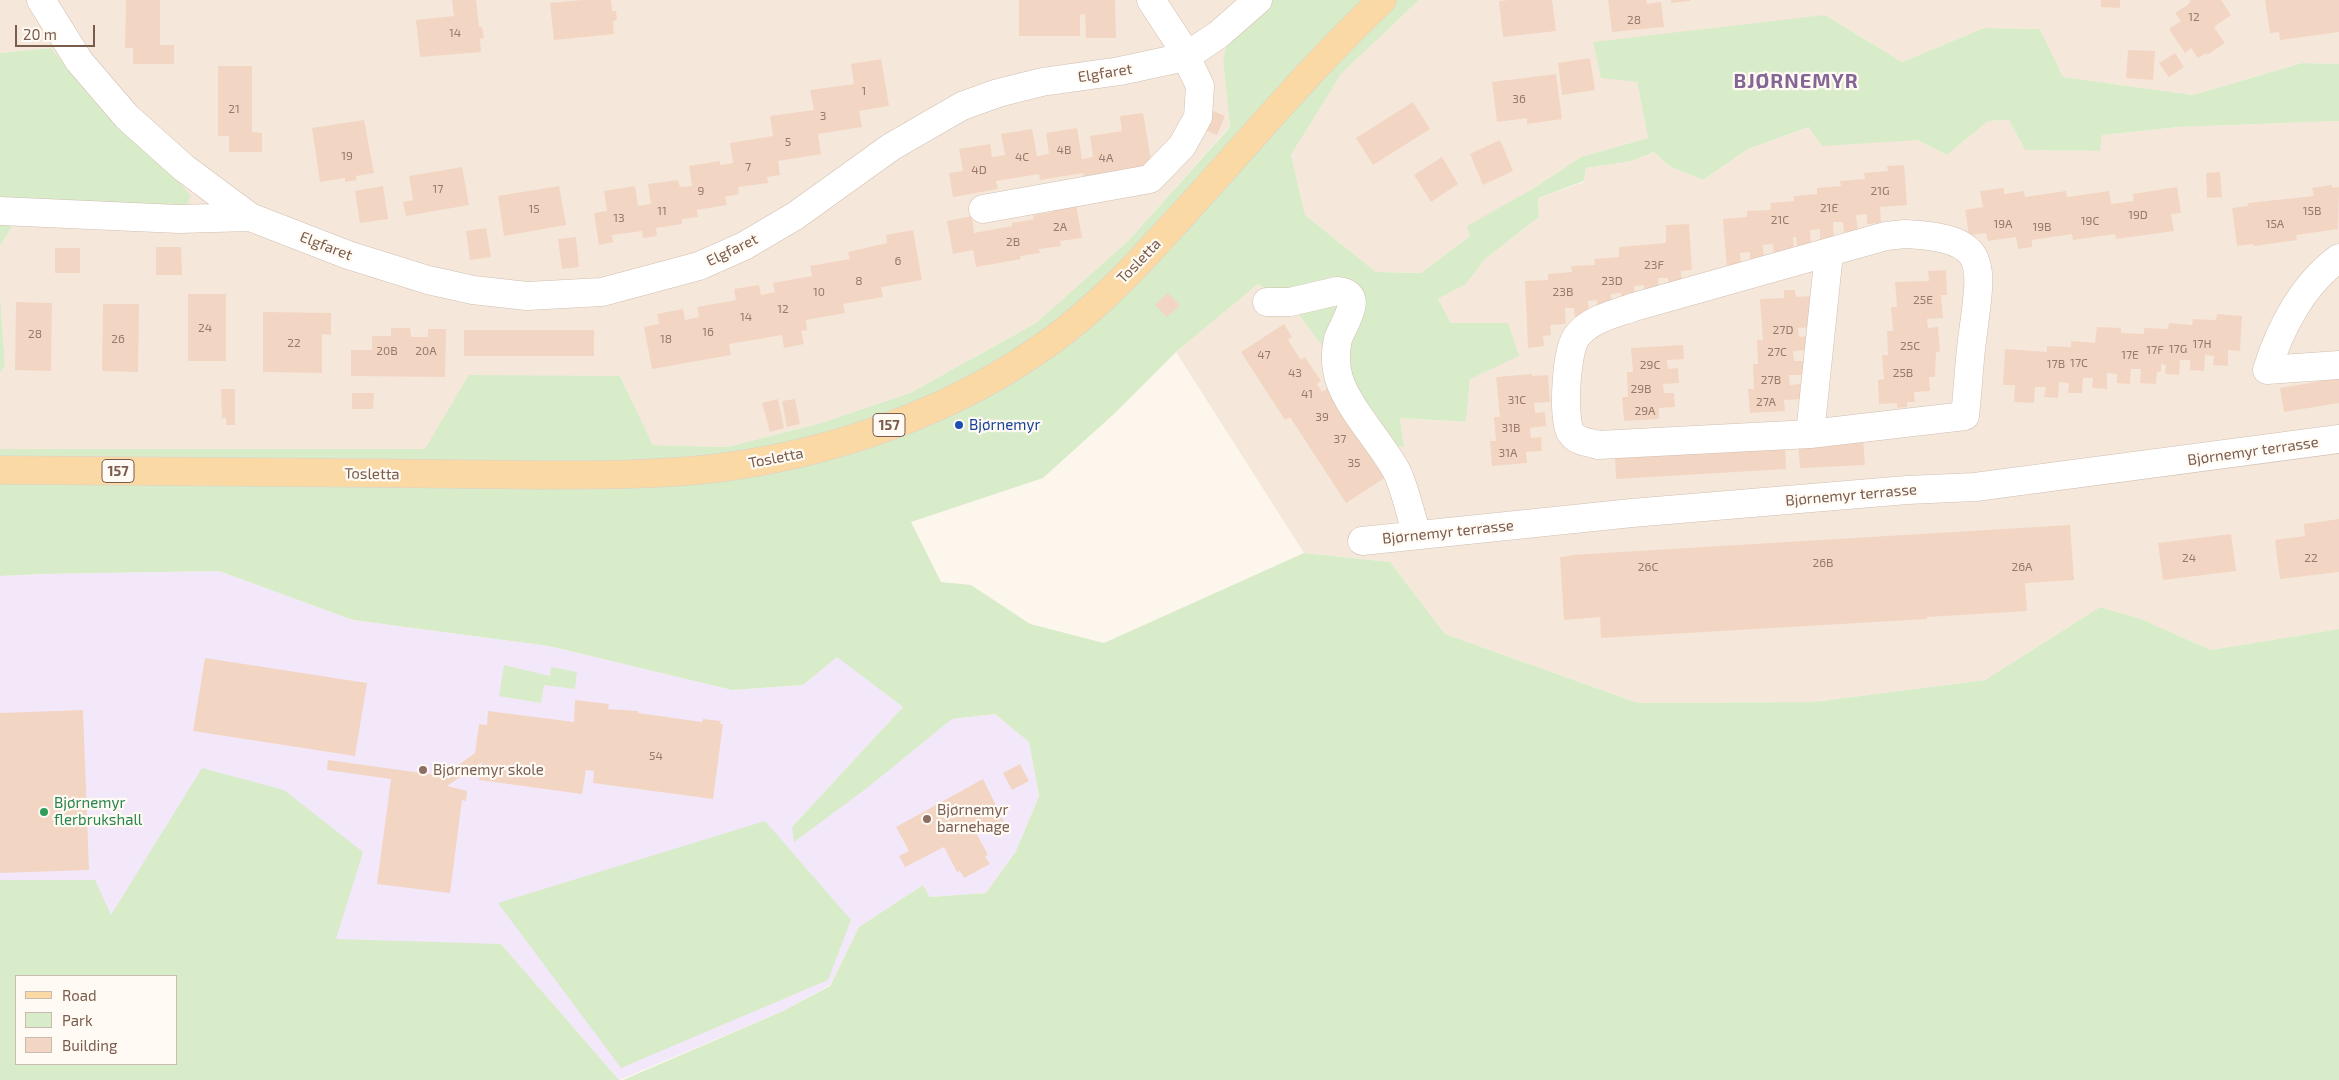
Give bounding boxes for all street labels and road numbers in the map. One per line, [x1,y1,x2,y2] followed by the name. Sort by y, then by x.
[1077,60,1133,86] street label: Elgfaret
[297,228,355,264] street label: Elgfaret
[703,230,761,270] street label: Elgfaret
[1113,235,1165,287] street label: Tosletta
[873,414,905,436] road number: 157
[2186,433,2320,469] street label: Bjørnemyr terrasse
[747,444,805,472] street label: Tosletta
[102,460,134,482] road number: 157
[344,465,400,483] street label: Tosletta
[1784,480,1918,510] street label: Bjørnemyr terrasse
[1381,516,1515,548] street label: Bjørnemyr terrasse

